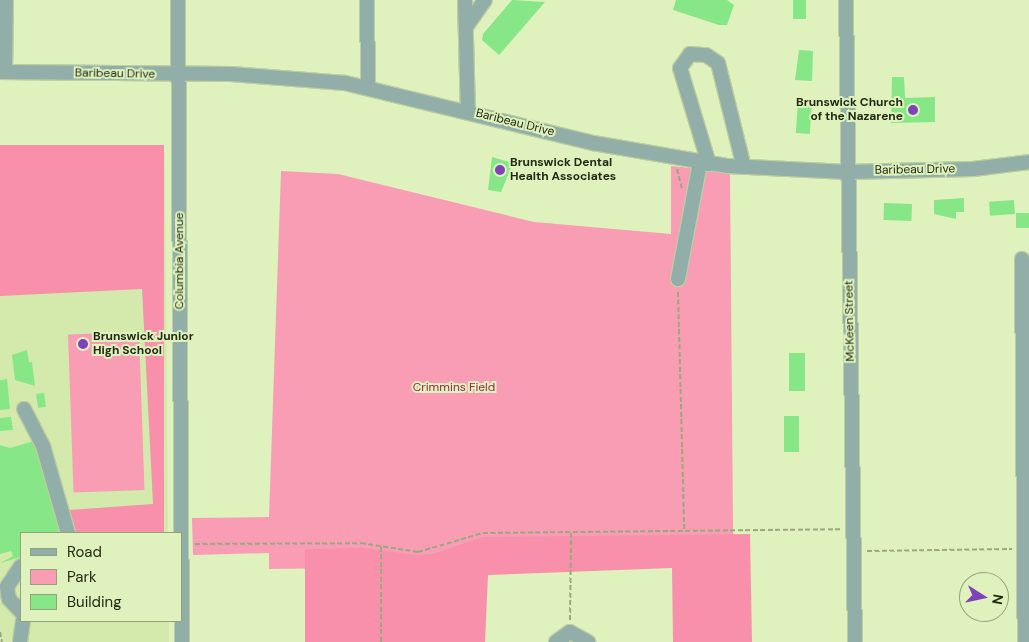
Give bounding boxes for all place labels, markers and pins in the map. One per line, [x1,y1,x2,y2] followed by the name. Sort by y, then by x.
[796,96,903,124] place label: Brunswick Church of the Nazarene
[907,104,919,116] marker: Brunswick Church of the Nazarene
[510,156,616,184] place label: Brunswick Dental Health Associates
[494,164,506,176] marker: Brunswick Dental Health Associates
[93,330,194,358] place label: Brunswick Junior High School
[77,338,89,350] marker: Brunswick Junior High School

